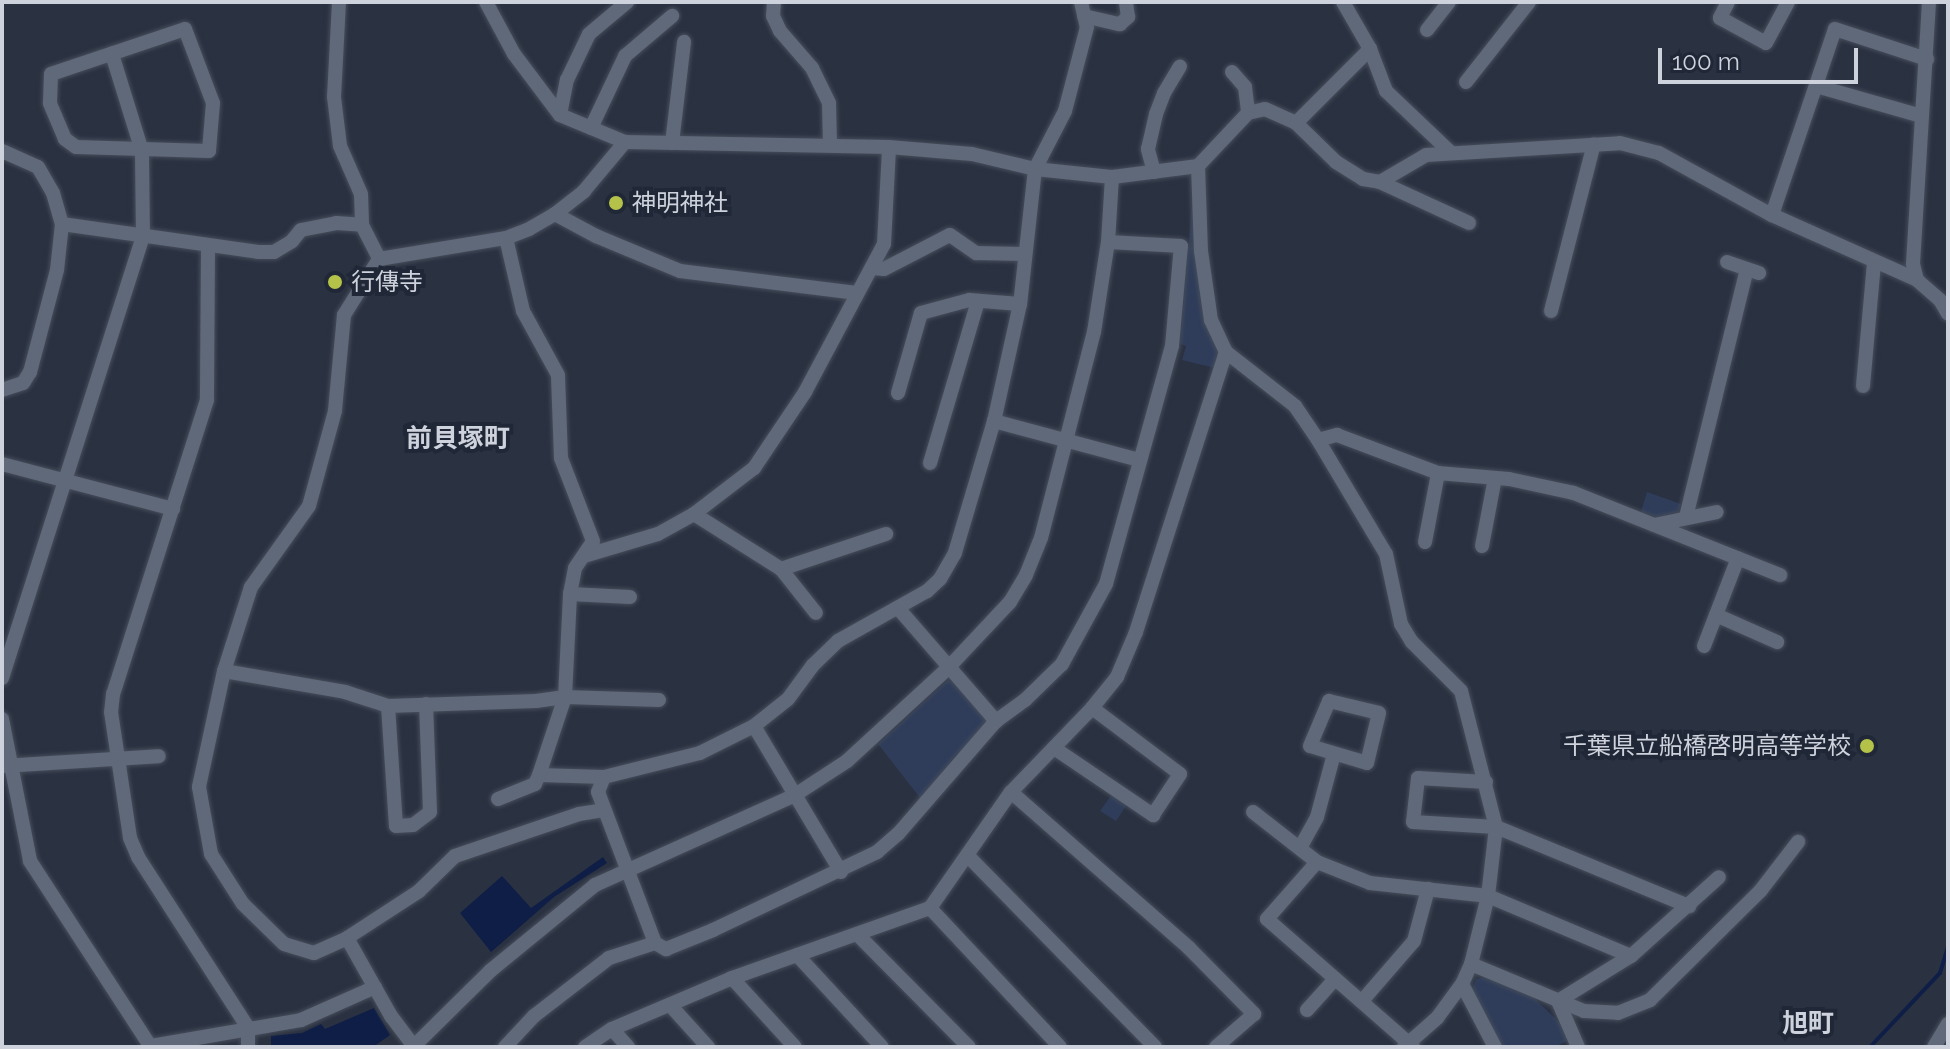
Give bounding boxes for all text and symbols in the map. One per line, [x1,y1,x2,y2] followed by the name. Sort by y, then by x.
[1662,32,1862,82] scale bar
[1672,47,1740,76] text: 100 m
[632,189,728,217] place label: 神明神社
[607,194,625,212] marker: 神明神社
[351,268,423,296] place label: 行傳寺
[326,273,344,291] marker: 行傳寺
[406,423,510,455] district label: 前貝塚町
[1563,732,1851,760] place label: 千葉県立船橋啓明高等学校
[1858,737,1876,755] marker: 千葉県立船橋啓明高等学校
[1782,1008,1834,1040] district label: 旭町

